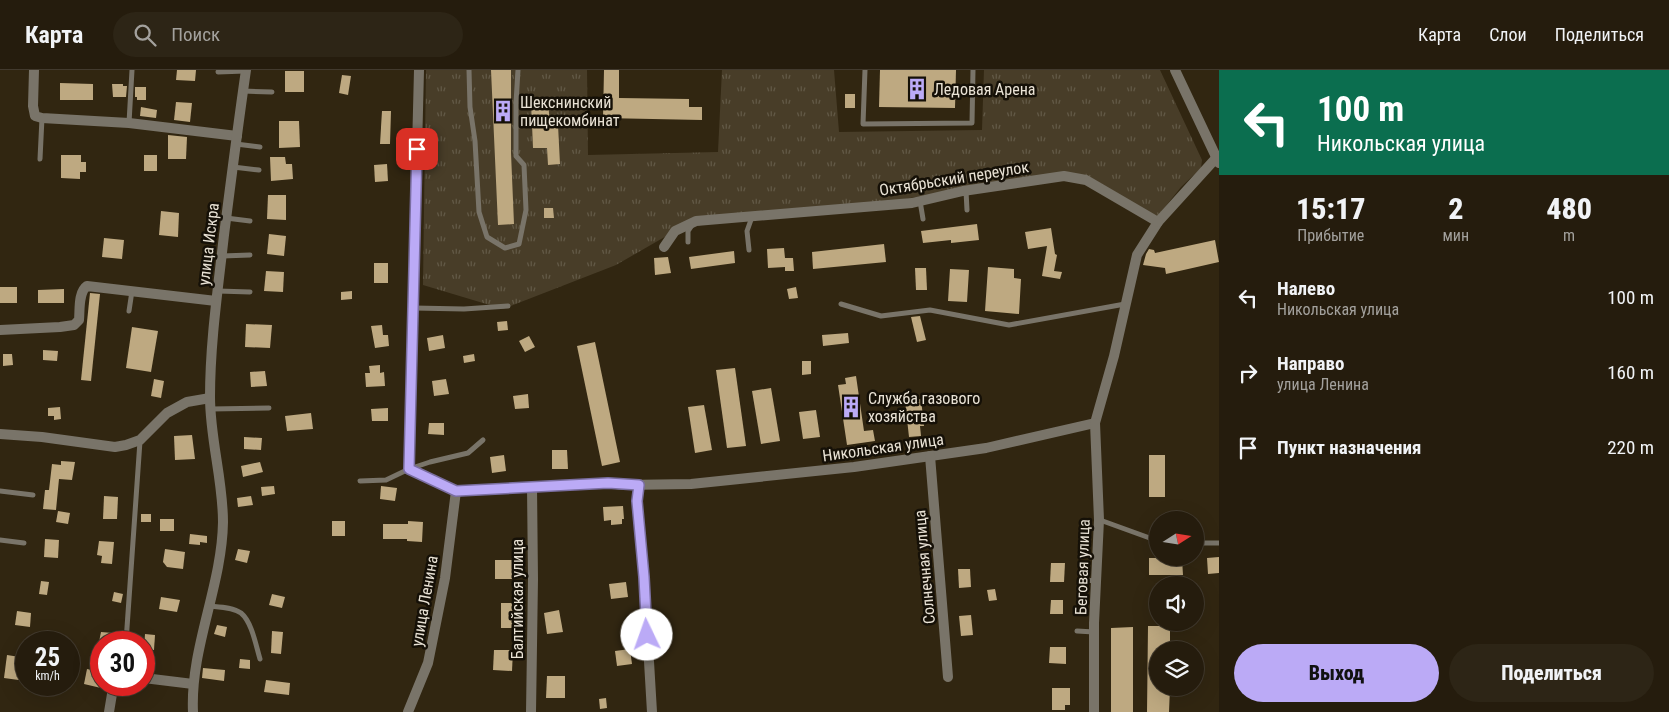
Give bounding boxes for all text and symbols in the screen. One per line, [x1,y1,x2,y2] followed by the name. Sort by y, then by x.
[113,12,463,57] search box
[25,21,83,49] text: Карта
[131,21,159,49] icon: search
[171,23,220,46] text: Поиск
[1418,24,1461,45] text: Карта
[1489,24,1527,45] text: Слои
[1555,24,1644,45] text: Поделиться
[904,76,930,102] building icon: Ледовая Арена
[934,80,1036,99] place label: Ледовая Арена
[1317,89,1404,130] text: 100 m
[1234,90,1299,155] icon: left
[520,93,620,130] place label: Шекснинский пищекомбинат
[490,98,516,124] building icon: Шекснинский пищекомбинат
[396,128,438,170] pin
[1317,131,1485,156] text: Никольская улица
[403,135,431,163] icon: arrive
[878,157,1031,200] street label: Октябрьский переулок
[1296,191,1366,226] text: 15:17
[1448,191,1463,226] text: 2
[1546,191,1592,226] text: 480
[194,202,223,286] street label: улица Искра
[1297,226,1364,245] text: Прибытие
[1443,226,1469,245] text: мин
[1563,226,1575,245] text: m
[1277,277,1335,300] text: Налево
[1234,284,1262,312] icon: left
[1607,286,1654,309] text: 100 m
[1277,300,1399,319] text: Никольская улица
[1277,352,1344,375] text: Направо
[1234,359,1262,387] icon: right
[1607,361,1654,384] text: 160 m
[1277,375,1369,394] text: улица Ленина
[868,389,980,426] place label: Служба газового хозяйства
[838,394,864,420] building icon: Служба газового хозяйства
[821,430,945,465] street label: Никольская улица
[1234,434,1262,462] icon: arrive
[1277,436,1421,459] text: Пункт назначения
[1607,436,1654,459] text: 220 m
[910,509,939,625] street label: Солнечная улица
[1149,511,1204,566] north arrow
[1149,511,1204,696] map controls
[1071,519,1094,615] street label: Беговая улица
[508,539,527,659] street label: Балтийская улица
[407,554,442,648] street label: улица Ленина
[1149,576,1204,631] button: sound
[620,608,672,660] position arrow
[90,631,155,696] speed limit sign: 30
[1149,641,1204,696] button: layers
[35,643,60,672] text: 25
[1234,644,1439,702] button: Выход
[1449,644,1654,702] button: Поделиться
[35,669,60,683] text: km/h

